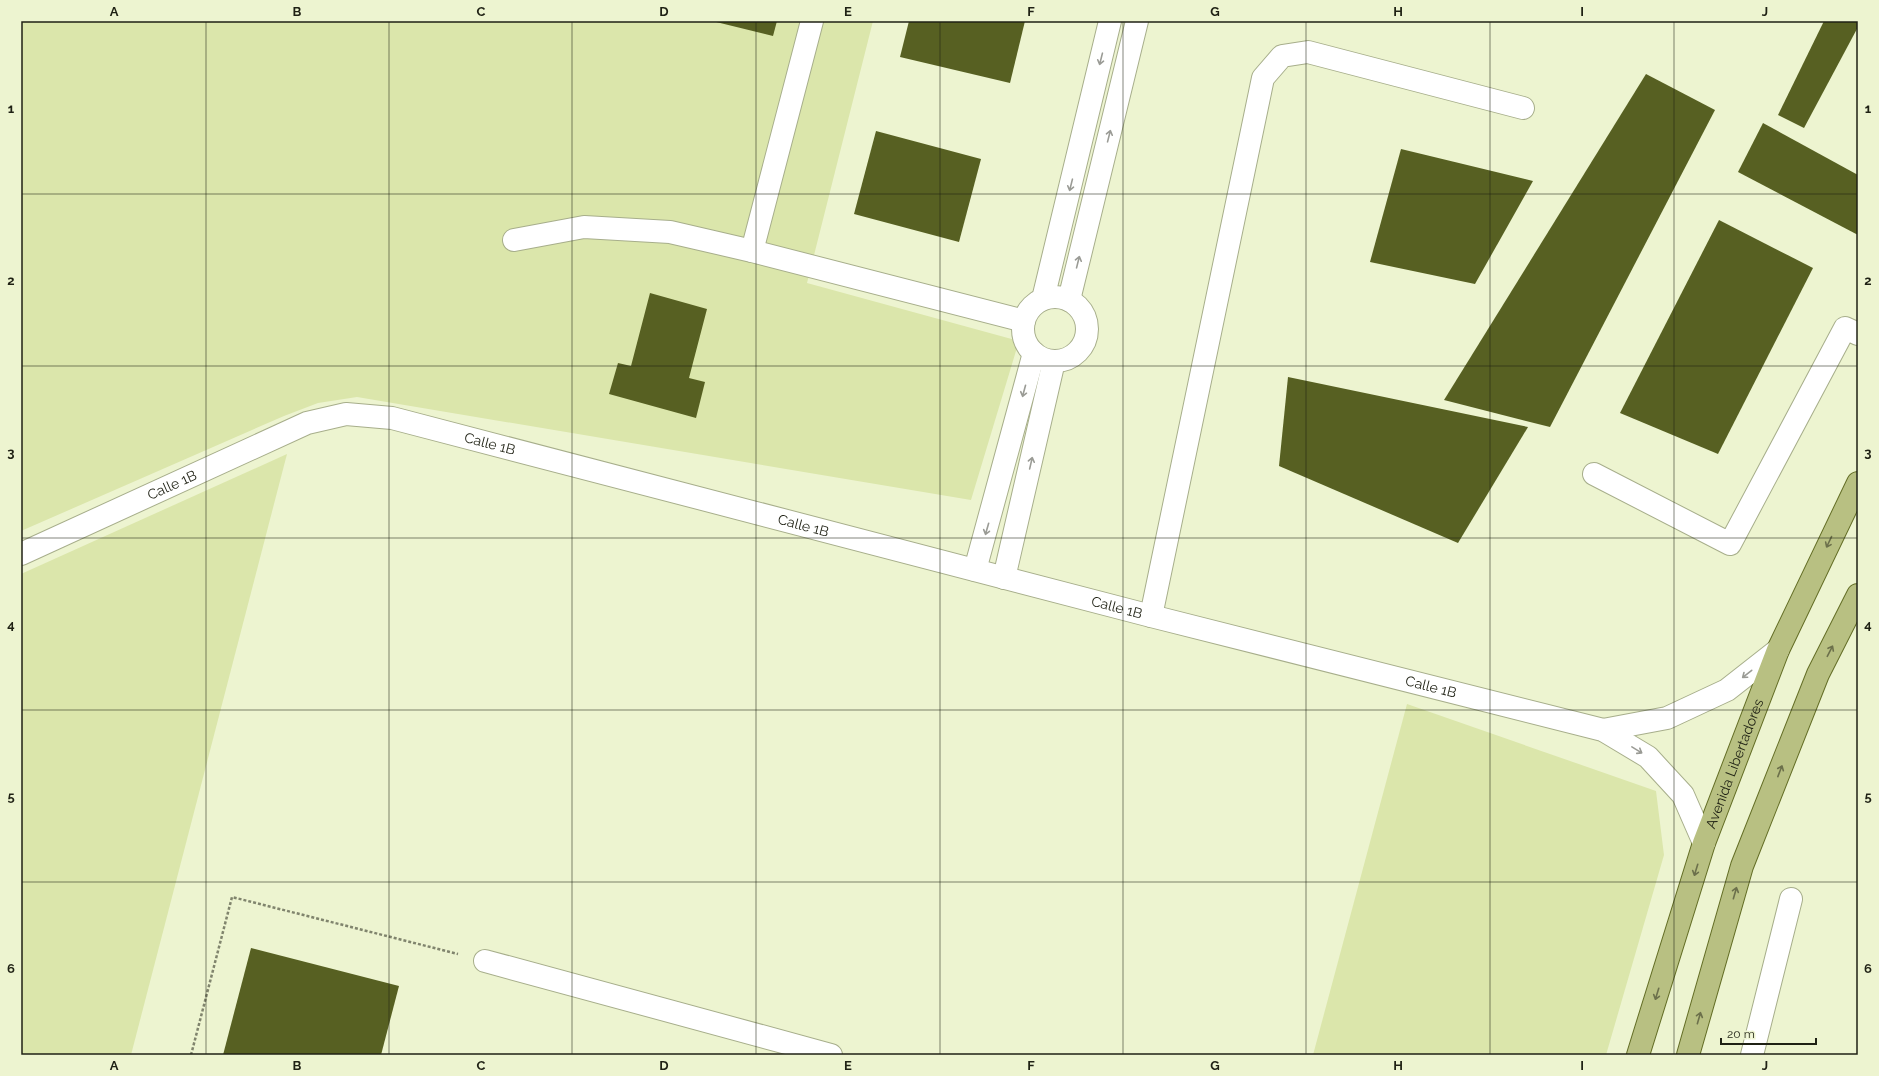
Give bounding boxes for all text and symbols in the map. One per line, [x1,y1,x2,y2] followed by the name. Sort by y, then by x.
[110,4,119,19] text: A
[293,4,302,19] text: B
[477,4,486,19] text: C
[659,4,669,19] text: D
[844,4,852,19] text: E
[1027,4,1035,19] text: F
[1210,4,1220,19] text: G
[1393,4,1403,19] text: H
[1580,4,1584,19] text: I
[1762,4,1768,19] text: J
[1097,52,1105,65] one-way arrow
[8,101,15,116] text: 1
[1865,101,1872,116] text: 1
[1106,130,1113,143] one-way arrow
[1066,178,1074,191] one-way arrow
[1075,256,1083,269] one-way arrow
[7,273,15,288] text: 2
[1864,273,1872,288] text: 2
[1020,384,1028,397] one-way arrow
[463,429,517,458] street label: Calle 1B
[7,445,15,460] text: 3
[1864,445,1872,460] text: 3
[1027,457,1035,470] one-way arrow
[145,467,199,503] street label: Calle 1B
[776,511,831,540] street label: Calle 1B
[983,523,990,536] one-way arrow
[1825,536,1832,548] one-way arrow
[1090,593,1144,621] street label: Calle 1B
[7,617,15,632] text: 4
[1864,617,1872,632] text: 4
[1826,645,1834,657] one-way arrow
[1742,670,1753,678] one-way arrow
[1404,673,1458,701] street label: Calle 1B
[1702,696,1767,831] street label: Avenida Libertadores
[1631,746,1642,754] one-way arrow
[1776,765,1784,777] one-way arrow
[7,789,15,804] text: 5
[1864,789,1872,804] text: 5
[1692,863,1699,876] one-way arrow
[1732,886,1739,899] one-way arrow
[7,961,15,976] text: 6
[1864,961,1872,976] text: 6
[1653,988,1660,1001] one-way arrow
[1696,1011,1703,1024] one-way arrow
[1721,1020,1816,1046] scale bar
[1727,1027,1755,1041] text: 20 m
[110,1058,119,1073] text: A
[293,1058,302,1073] text: B
[477,1058,486,1073] text: C
[659,1058,669,1073] text: D
[844,1058,852,1073] text: E
[1027,1058,1035,1073] text: F
[1210,1058,1220,1073] text: G
[1393,1058,1403,1073] text: H
[1580,1058,1584,1073] text: I
[1762,1058,1768,1073] text: J

